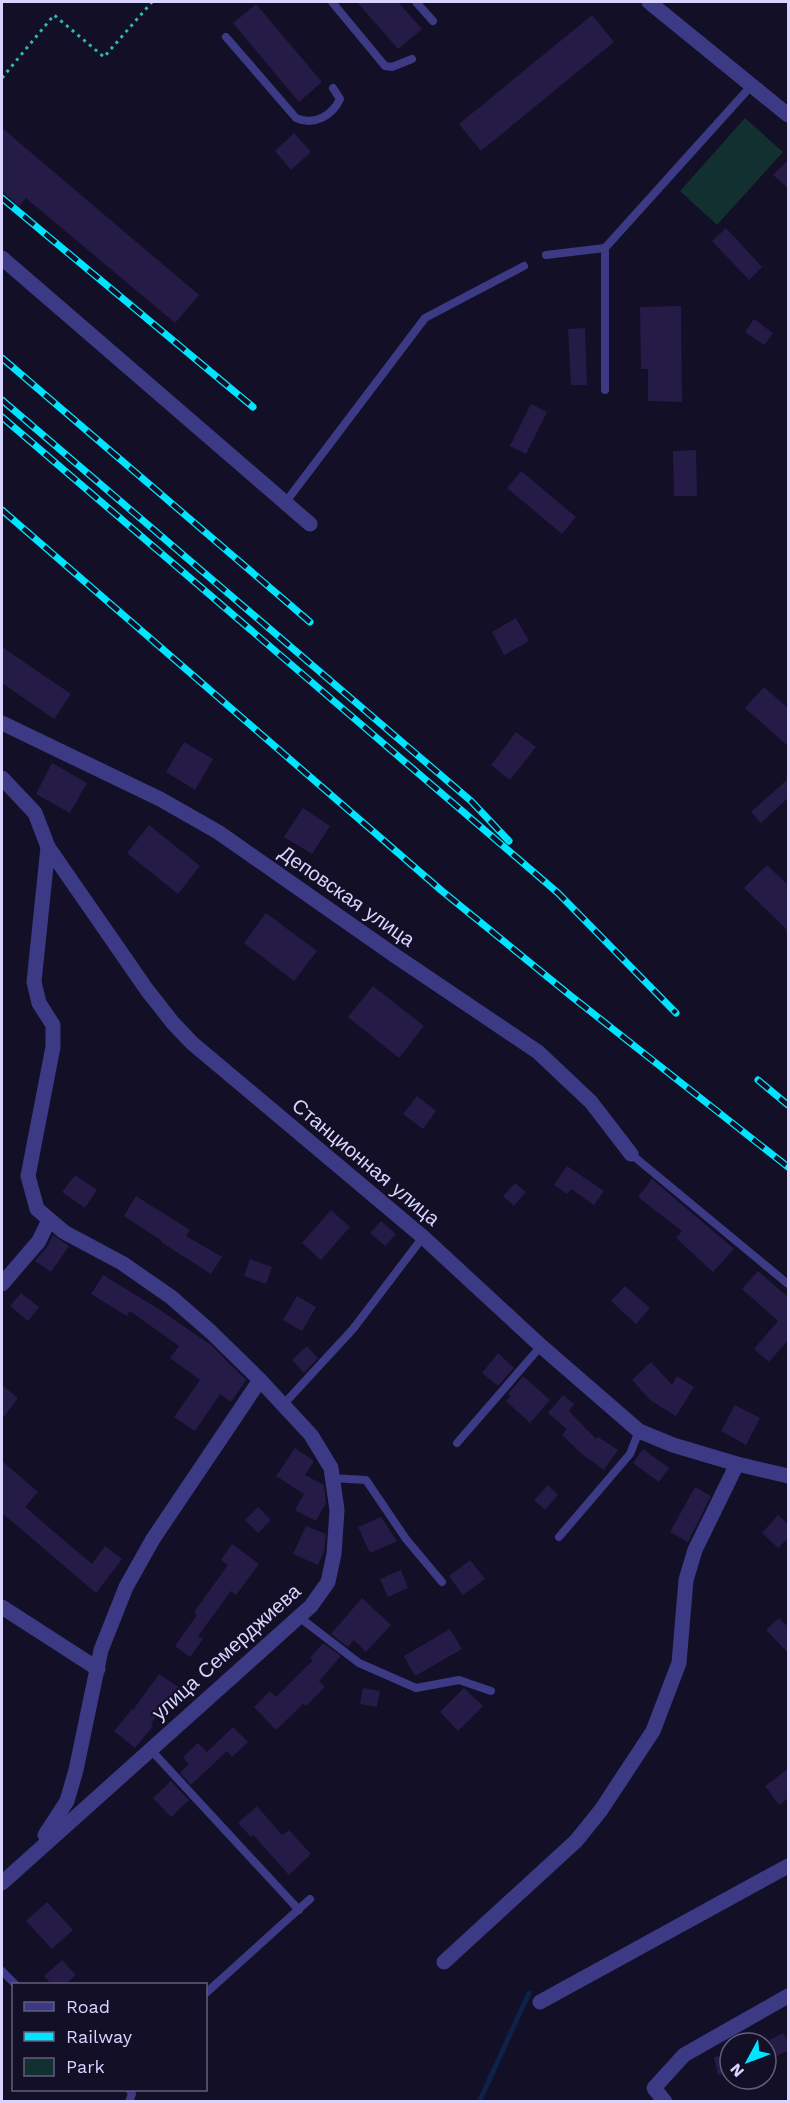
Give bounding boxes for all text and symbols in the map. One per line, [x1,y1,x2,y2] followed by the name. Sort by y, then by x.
[275,840,420,952] street label: Деповская улица
[287,1093,445,1231] street label: Станционная улица
[147,1578,306,1725] street label: улица Семерджиева
[12,1983,207,2091] legend
[66,1996,110,2017] text: Road
[66,2026,133,2047] text: Railway
[718,2031,778,2091] north arrow
[66,2056,105,2077] text: Park
[726,2060,748,2081] text: N

